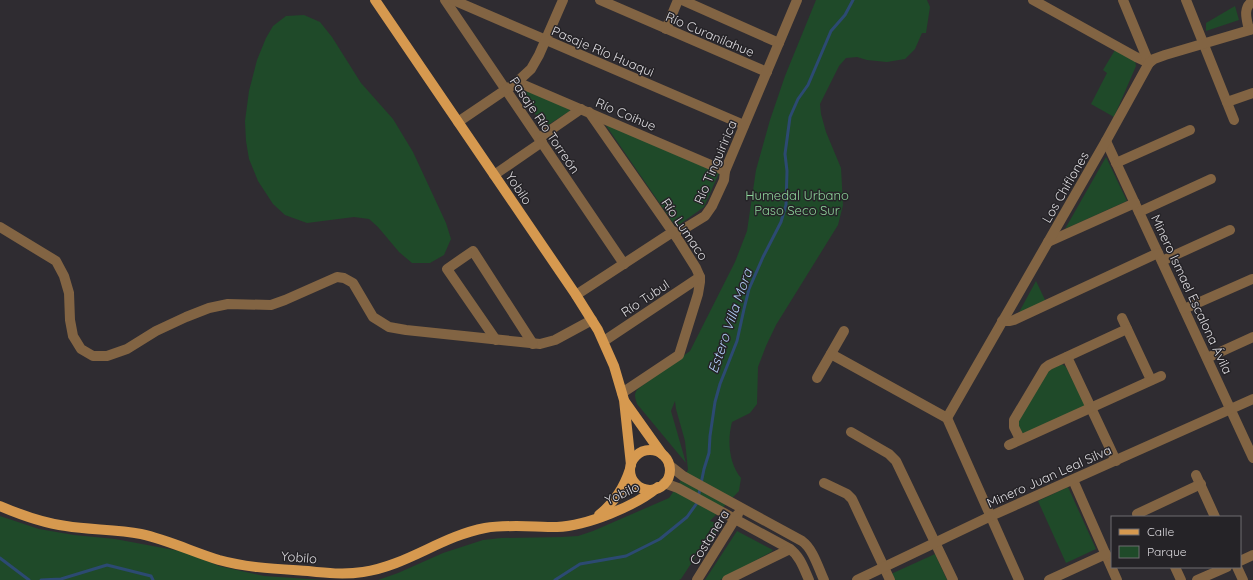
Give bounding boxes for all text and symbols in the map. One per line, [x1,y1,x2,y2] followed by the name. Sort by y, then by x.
[663,8,757,60] street label: Río Curanilahue
[549,22,657,80] street label: Pasaje Río Huaqui
[507,73,583,177] street label: Pasaje Río Torreón
[593,94,659,134] street label: Río Coihue
[690,118,740,206] street label: Río Tinguiririca
[1038,149,1092,225] street label: Los Chiflones
[502,169,536,207] street label: Yobilo
[745,187,849,218] park label: Humedal Urbano Paso Seco Sur
[658,195,712,263] street label: Río Lumaco
[1148,212,1236,376] street label: Minero Ismael Escalona Ávila
[704,265,757,376] water label: Estero Villa Mora
[618,276,672,320] street label: Río Tubul
[984,441,1114,511] street label: Minero Juan Leal Silva
[602,478,642,508] street label: Yobilo
[686,506,732,568] street label: Costanera
[1111,516,1241,568] legend
[1147,524,1175,539] text: Calle
[1147,544,1187,559] text: Parque
[280,547,318,567] street label: Yobilo

